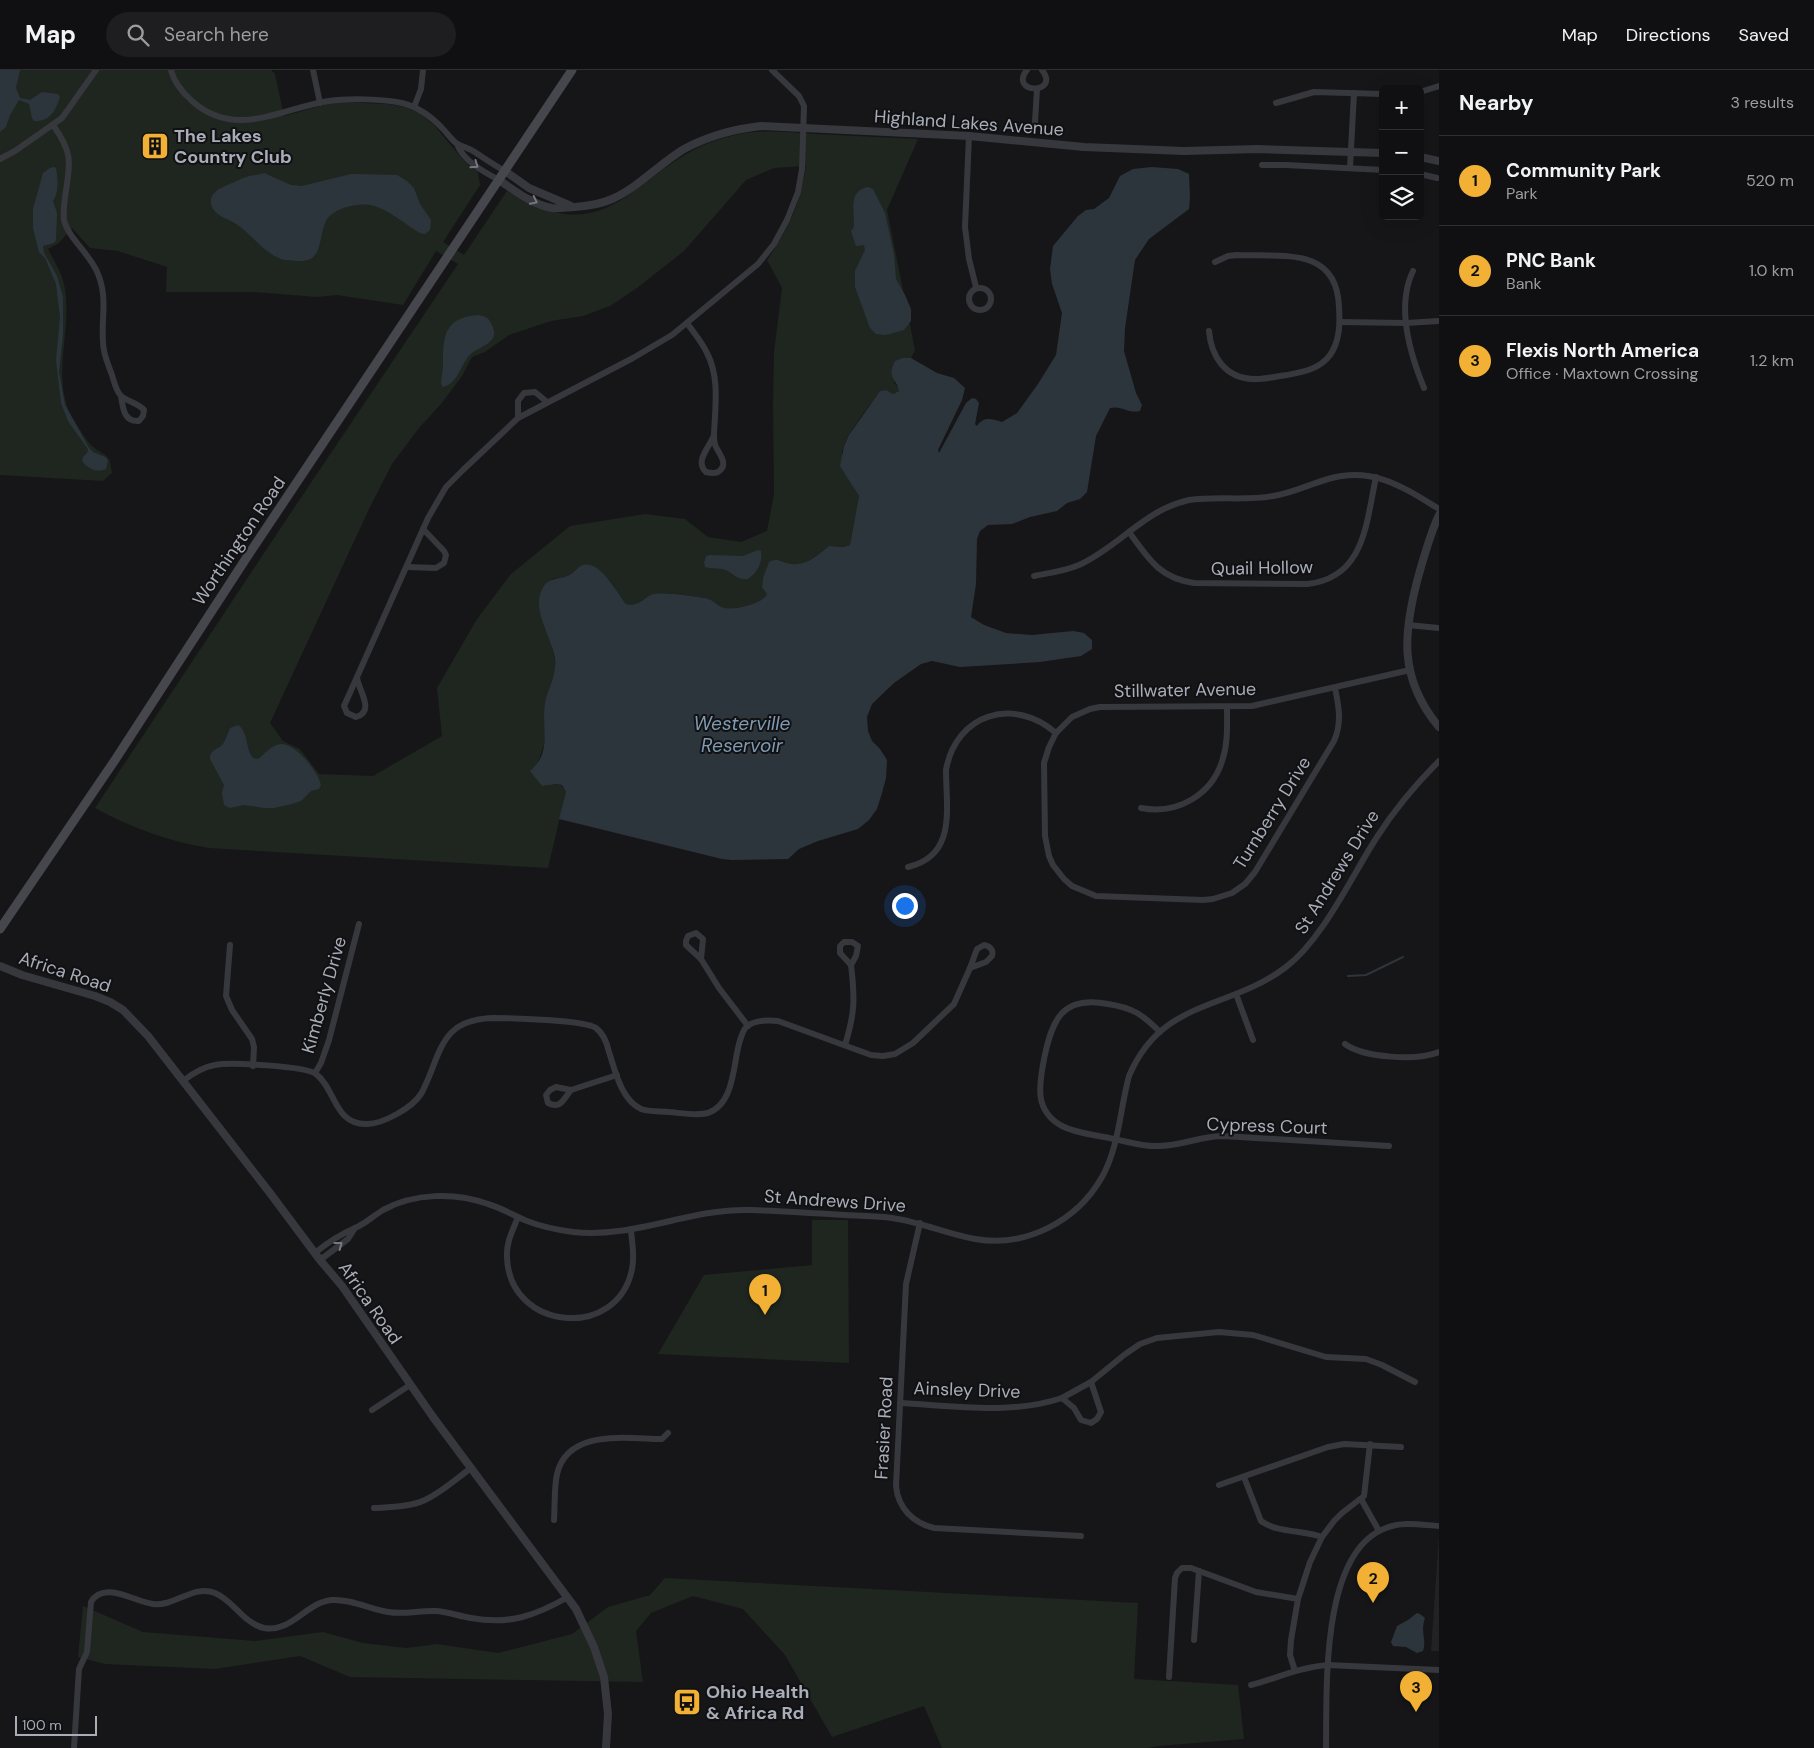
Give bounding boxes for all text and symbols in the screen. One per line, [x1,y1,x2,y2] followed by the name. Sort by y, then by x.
[106,12,456,57] search box
[25,19,76,50] text: Map
[124,21,152,49] icon: search
[164,22,269,47] text: Search here
[1562,23,1598,47] text: Map
[1626,23,1711,47] text: Directions
[1739,23,1789,47] text: Saved
[1379,85,1424,220] map controls
[1379,85,1424,130] button: +
[1459,89,1533,117] text: Nearby
[1731,92,1794,113] text: 3 results
[873,104,1065,142] street label: Highland Lakes Avenue
[174,124,292,169] place label: The Lakes Country Club
[1379,130,1424,175] button: −
[140,131,170,161] building icon: The Lakes Country Club
[1506,158,1661,183] text: Community Park
[469,159,479,168] one-way arrow
[1472,170,1478,191] text: 1
[1746,170,1794,191] text: 520 m
[1379,175,1424,220] button: layers
[1506,183,1538,204] text: Park
[528,195,537,205] one-way arrow
[1506,248,1596,273] text: PNC Bank
[1470,260,1480,281] text: 2
[1749,260,1794,281] text: 1.0 km
[1506,273,1542,294] text: Bank
[1506,338,1699,363] text: Flexis North America
[1470,350,1480,371] text: 3
[1750,350,1794,371] text: 1.2 km
[1506,363,1698,384] text: Office · Maxtown Crossing
[187,472,291,610] street label: Worthington Road
[1211,555,1314,581] street label: Quail Hollow
[1114,677,1256,703] street label: Stillwater Avenue
[694,711,791,758] water label: Westerville Reservoir
[1228,752,1316,874] street label: Turnberry Drive
[1289,805,1385,939] street label: St Andrews Drive
[892,893,918,919] your location
[296,934,352,1056] street label: Kimberly Drive
[16,946,114,998] street label: Africa Road
[1206,1112,1328,1140] street label: Cypress Court
[763,1184,907,1218] street label: St Andrews Drive
[333,1243,342,1251] one-way arrow
[333,1257,407,1349] street label: Africa Road
[749,1274,781,1315] pin: 1
[869,1376,899,1480] street label: Frasier Road
[913,1376,1021,1404] street label: Ainsley Drive
[1357,1562,1389,1603] pin: 2
[1400,1671,1432,1712] pin: 3
[706,1680,809,1725] place label: Ohio Health & Africa Rd
[672,1687,702,1717] bus stop icon: Ohio Health & Africa Rd
[15,1713,98,1736] scale bar
[22,1716,62,1734] text: 100 m

